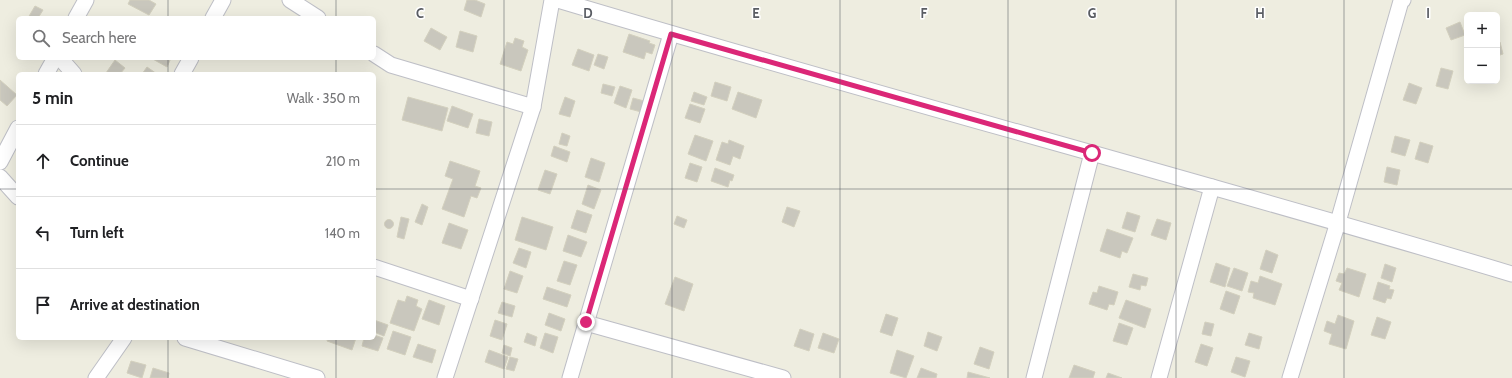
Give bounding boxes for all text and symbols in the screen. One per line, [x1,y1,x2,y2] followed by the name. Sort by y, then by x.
[416,5,424,21] text: C
[583,5,593,21] text: D
[752,5,760,21] text: E
[921,5,928,21] text: F
[1088,5,1097,21] text: G
[1255,5,1265,21] text: H
[1426,5,1430,21] text: I
[1464,12,1500,84] map controls
[1464,12,1500,48] button: +
[16,16,376,60] search box
[30,27,52,49] icon: search
[62,29,137,47] text: Search here
[1464,48,1500,84] button: −
[32,88,73,108] text: 5 min
[287,90,360,106] text: Walk · 350 m
[1083,144,1101,162] route start
[32,150,54,172] icon: ahead
[70,152,129,170] text: Continue
[326,153,360,169] text: 210 m
[32,222,54,244] icon: left
[70,224,124,242] text: Turn left
[325,225,360,241] text: 140 m
[32,294,54,316] icon: arrive
[70,296,200,314] text: Arrive at destination
[577,313,595,331] route end

